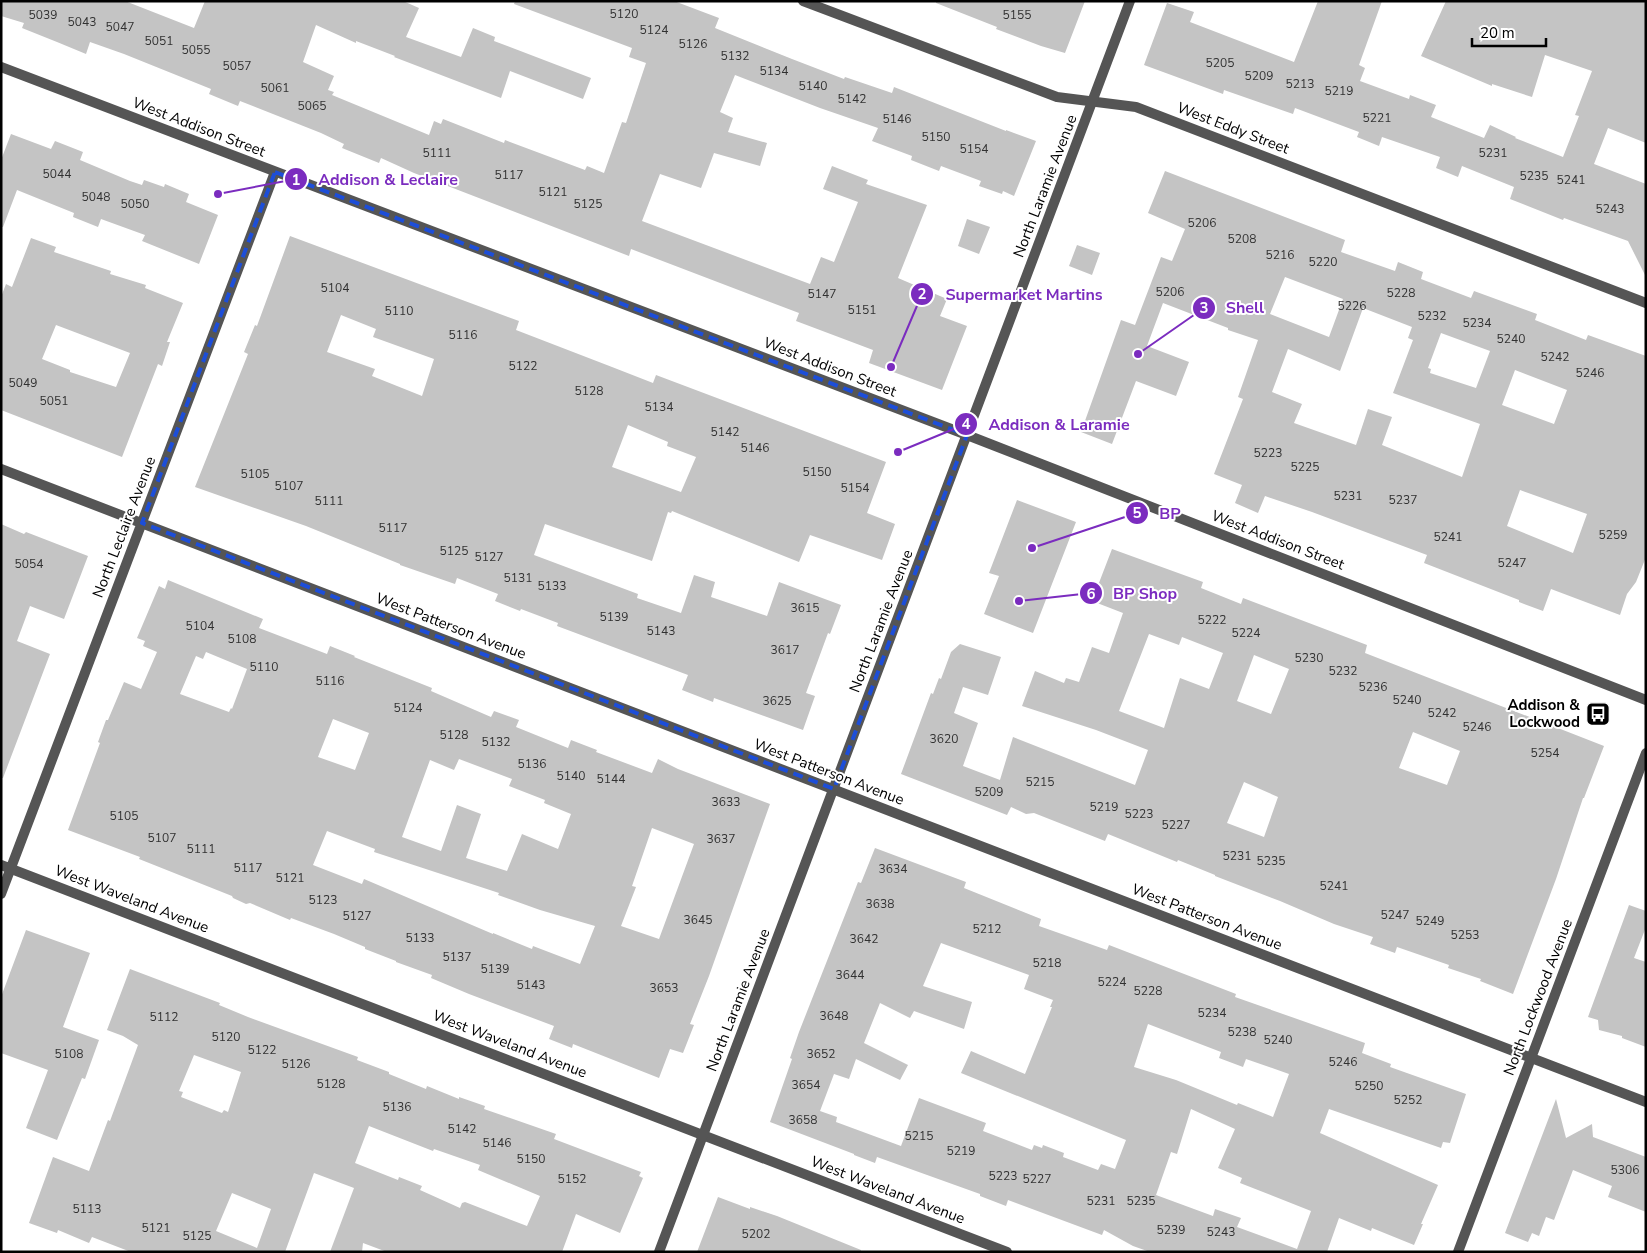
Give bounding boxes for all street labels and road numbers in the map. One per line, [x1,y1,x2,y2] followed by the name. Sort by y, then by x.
[130,92,269,162] street label: West Addison Street
[1174,97,1293,159] street label: West Eddy Street
[1009,112,1081,260] street label: North Laramie Avenue
[761,332,900,402] street label: West Addison Street
[88,453,160,601] street label: North Leclaire Avenue
[1209,505,1348,575] street label: West Addison Street
[845,547,917,695] street label: North Laramie Avenue
[373,588,529,664] street label: West Patterson Avenue
[751,734,907,810] street label: West Patterson Avenue
[52,860,212,938] street label: West Waveland Avenue
[1129,879,1285,955] street label: West Patterson Avenue
[1499,916,1577,1078] street label: North Lockwood Avenue
[702,926,774,1074] street label: North Laramie Avenue
[430,1005,590,1083] street label: West Waveland Avenue
[808,1151,968,1229] street label: West Waveland Avenue

